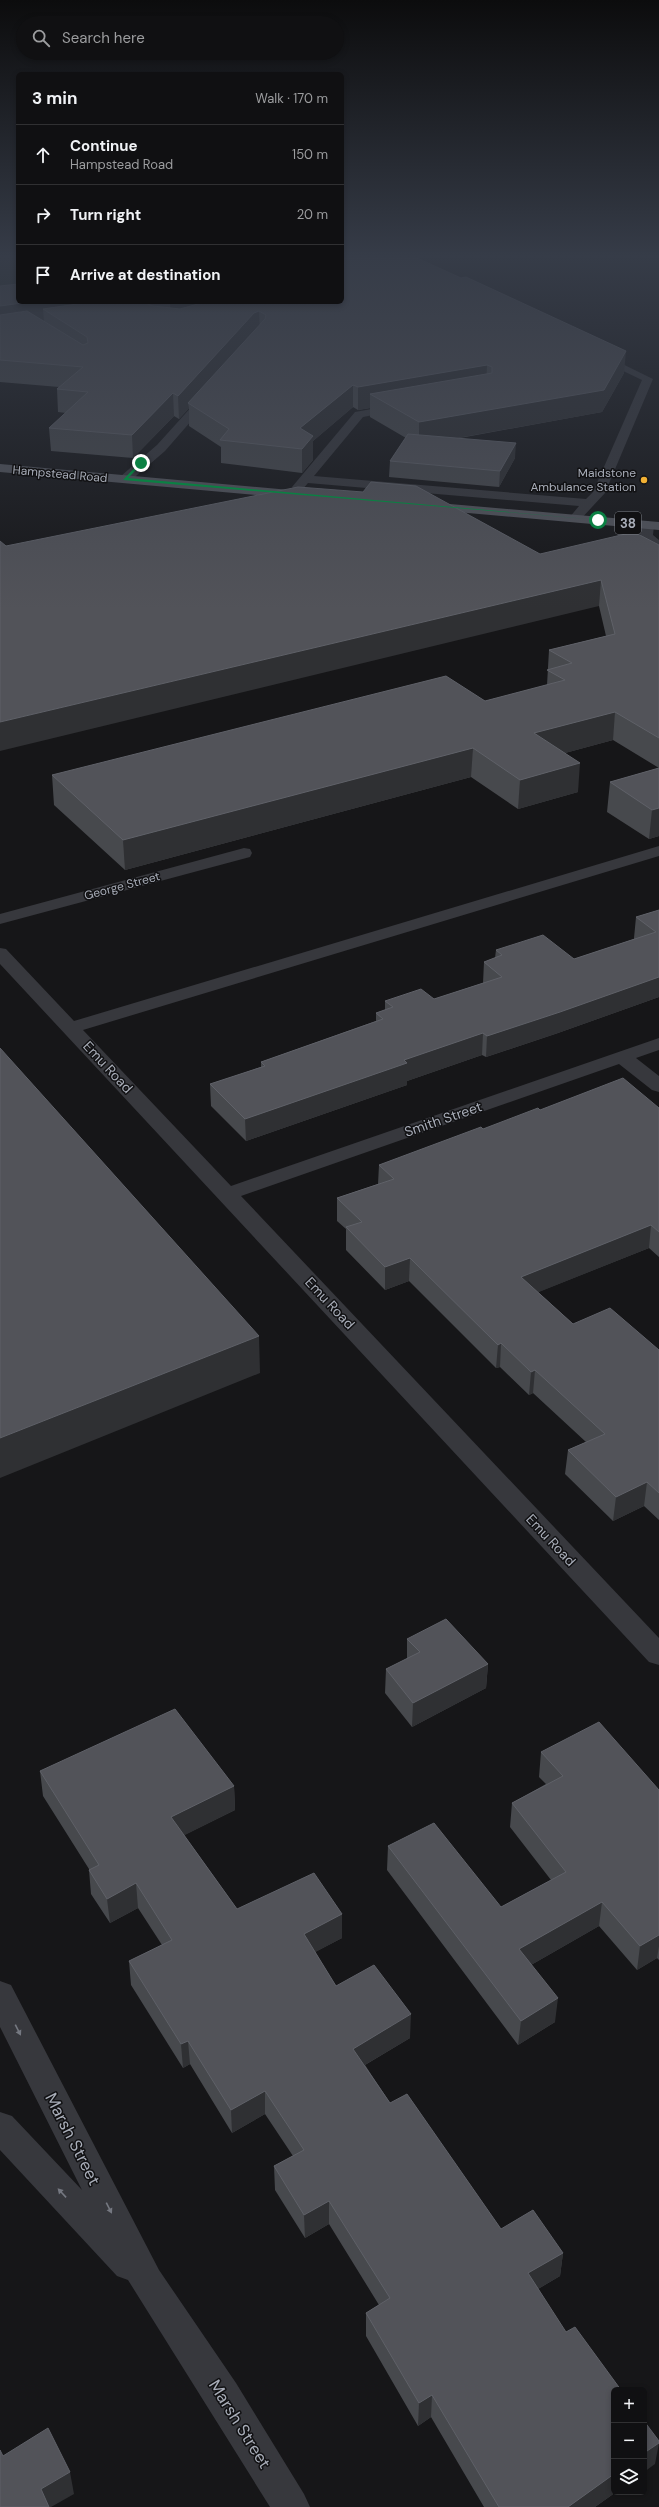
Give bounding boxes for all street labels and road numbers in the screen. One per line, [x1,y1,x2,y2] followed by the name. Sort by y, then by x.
[12,462,108,486] street label: Hampstead Road
[615,512,641,534] road number: 38
[82,868,162,904] street label: George Street
[79,1037,137,1097] street label: Emu Road
[402,1097,484,1141] street label: Smith Street
[301,1273,359,1333] street label: Emu Road
[522,1510,580,1570] street label: Emu Road
[40,2089,106,2189] street label: Marsh Street
[204,2375,276,2473] street label: Marsh Street

